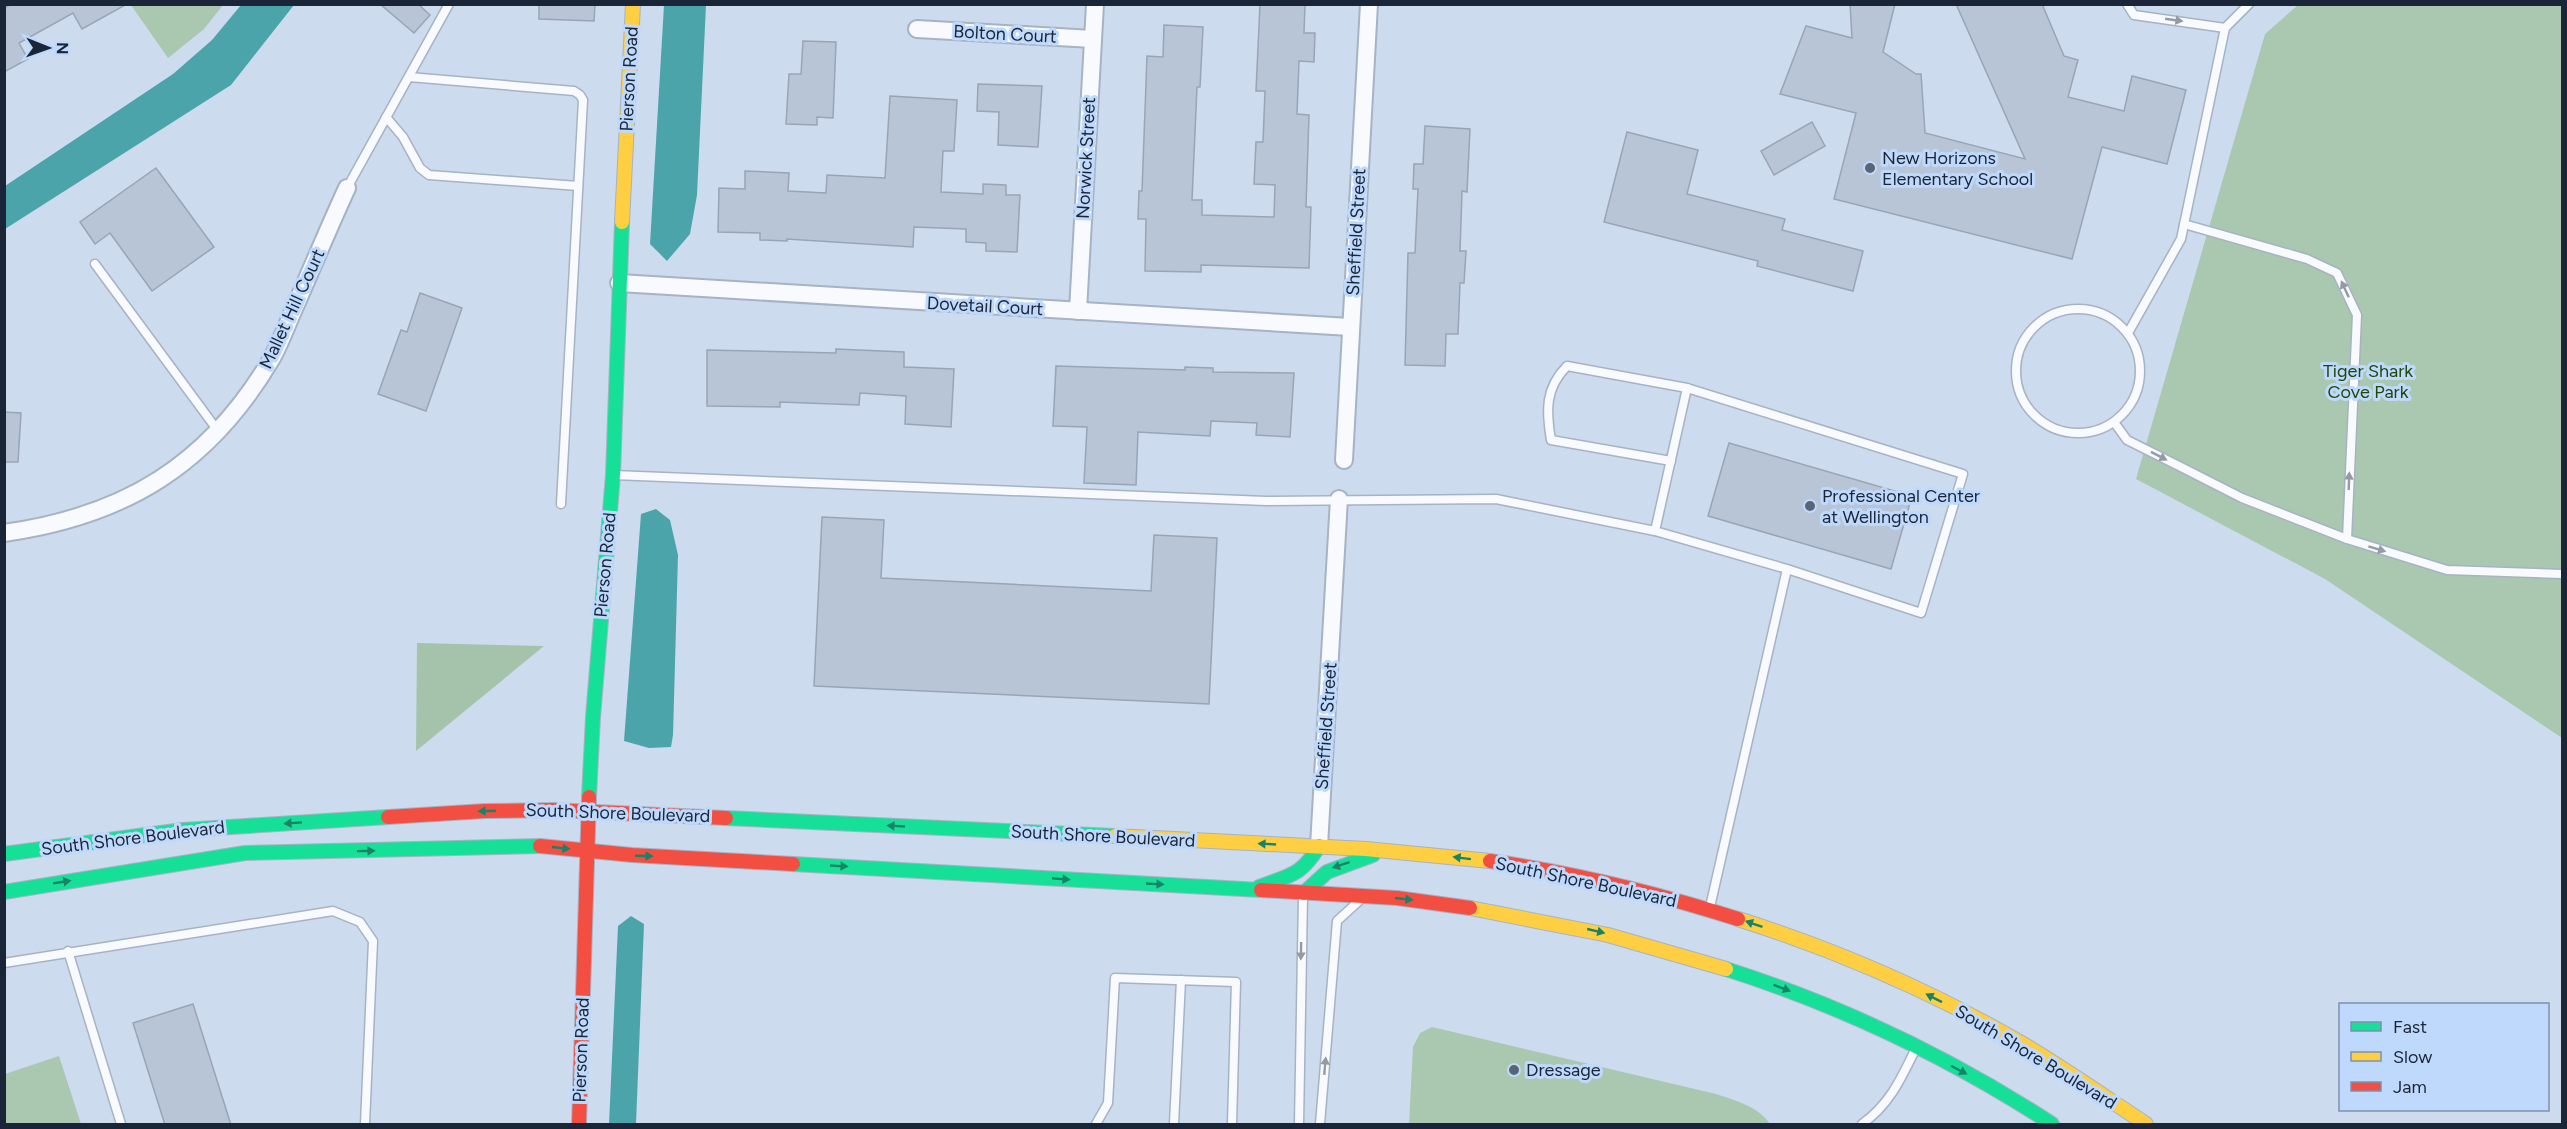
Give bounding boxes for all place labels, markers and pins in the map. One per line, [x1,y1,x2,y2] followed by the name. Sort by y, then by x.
[1882,147,2033,190] place label: New Horizons Elementary School
[1863,161,1877,175] marker: New Horizons Elementary School
[1822,485,1980,528] place label: Professional Center at Wellington
[1803,499,1817,513] marker: Professional Center at Wellington
[1526,1059,1601,1081] place label: Dressage
[1507,1063,1521,1077] marker: Dressage

